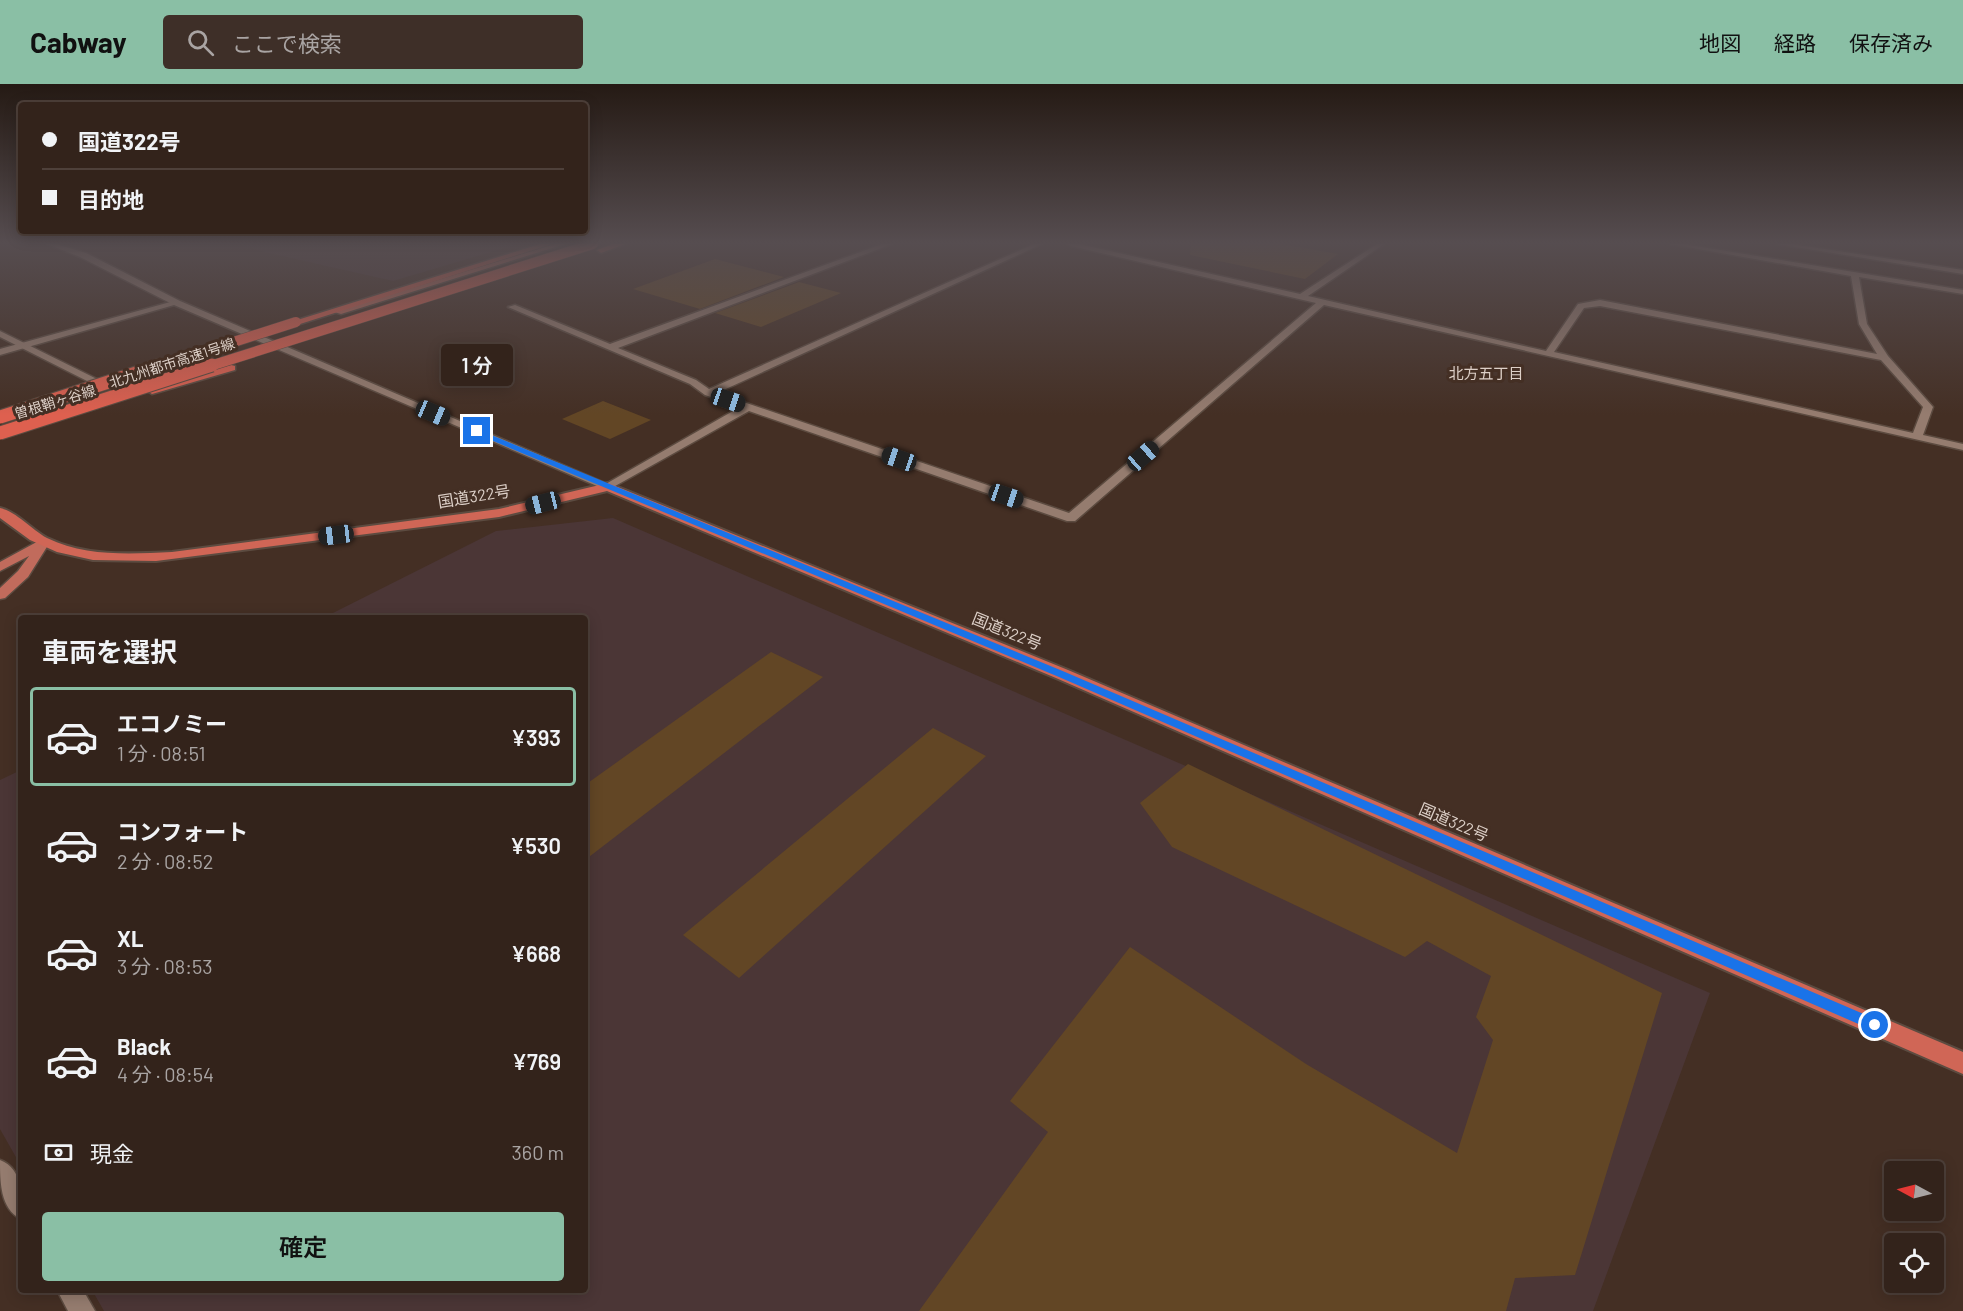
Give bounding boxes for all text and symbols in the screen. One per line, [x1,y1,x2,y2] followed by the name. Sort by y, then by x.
[163,15,583,69] search box
[30,25,127,59] text: Cabway
[184,26,217,59] icon: search
[232,30,342,56] text: ここで検索
[1699,30,1741,55] text: 地図
[1774,30,1816,55] text: 経路
[1849,30,1933,55] text: 保存済み
[78,128,181,154] text: 国道322号
[78,186,144,212] text: 目的地
[107,334,237,391] street label: 北九州都市高速1号線
[441,344,513,386] callout: 1 分
[461,353,493,377] text: 1 分
[1448,364,1524,382] district label: 北方五丁目
[12,381,98,422] street label: 曽根鞘ヶ谷線
[708,386,748,414] car
[413,398,453,428] car
[463,417,490,444] route end
[1124,437,1162,475] car
[879,445,919,473] car
[436,480,512,511] street label: 国道322号
[986,482,1026,510] car
[523,490,563,516] car
[317,524,355,546] car
[970,608,1045,653] street label: 国道322号
[42,635,177,667] text: 車両を選択
[45,710,99,764] icon: car
[117,710,227,736] text: エコノミー
[511,724,561,750] text: ¥393
[117,741,205,765] text: 1 分 · 08:51
[1417,798,1492,845] street label: 国道322号
[45,818,99,872] icon: car
[117,818,248,844] text: コンフォート
[510,832,561,858] text: ¥530
[117,849,213,873] text: 2 分 · 08:52
[117,925,143,951] text: XL
[45,926,99,980] icon: car
[511,940,561,966] text: ¥668
[117,954,213,978] text: 3 分 · 08:53
[1861,1011,1888,1038] route start
[117,1033,171,1059] text: Black
[45,1034,99,1088] icon: car
[512,1048,561,1074] text: ¥769
[117,1062,214,1086] text: 4 分 · 08:54
[42,1136,75,1169] icon: cash
[90,1140,134,1166] text: 現金
[512,1140,564,1164] text: 360 m
[1884,1161,1944,1221] north arrow
[1884,1161,1944,1293] map controls
[42,1212,564,1281] button: 確定
[1884,1233,1944,1293] button: locate

